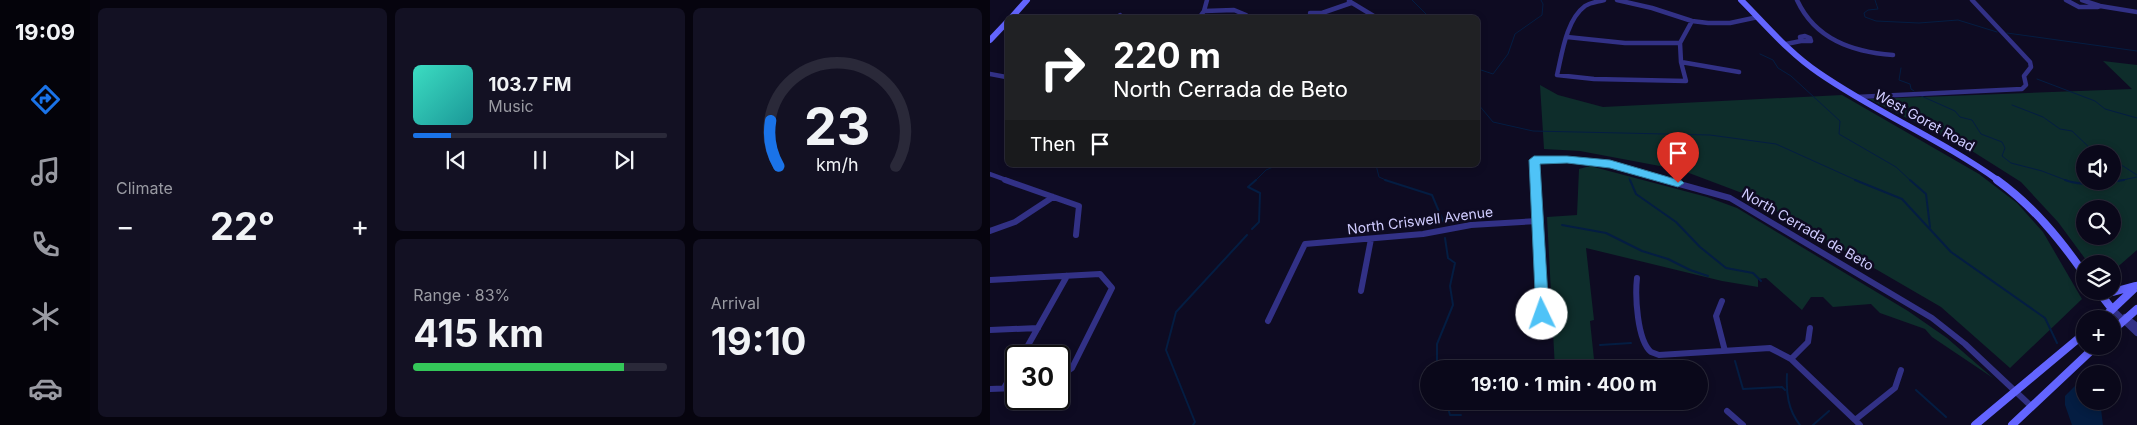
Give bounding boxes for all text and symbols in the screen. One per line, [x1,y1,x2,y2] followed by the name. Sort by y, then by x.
[15,19,75,45] text: 19:09
[1113,34,1221,76] text: 220 m
[1030,35,1095,100] icon: right
[488,73,571,96] text: 103.7 FM
[1113,76,1348,102] text: North Cerrada de Beto
[28,82,63,117] icon: directions
[1872,86,1978,154] street label: West Goret Road
[804,95,870,158] text: 23
[488,96,534,116] text: Music
[1086,130,1114,158] icon: arrive
[1657,132,1699,183] pin
[1030,133,1076,156] text: Then
[1664,139,1692,167] icon: arrive
[2076,145,2121,410] map controls
[2076,145,2121,190] button: sound
[442,146,470,174] icon: previous
[526,146,554,174] icon: pause
[610,146,638,174] icon: next
[28,154,63,189] icon: music
[816,154,859,175] text: km/h
[116,178,173,198] text: Climate
[1739,184,1877,274] street label: North Cerrada de Beto
[2076,200,2121,245] button: search
[210,203,275,249] text: 22°
[1346,203,1494,237] street label: North Criswell Avenue
[116,209,135,243] text: −
[351,209,369,243] text: +
[28,227,63,262] icon: phone
[2076,255,2121,300] button: layers
[413,285,510,305] text: Range · 83%
[1515,287,1567,339] position arrow
[711,293,760,313] text: Arrival
[28,299,63,334] icon: climate
[413,310,544,356] text: 415 km
[2076,310,2121,355] button: +
[711,318,806,364] text: 19:10
[1005,345,1070,410] speed limit sign: 30
[2076,365,2121,410] button: −
[28,371,63,406] icon: car
[1471,373,1657,396] text: 19:10 · 1 min · 400 m

